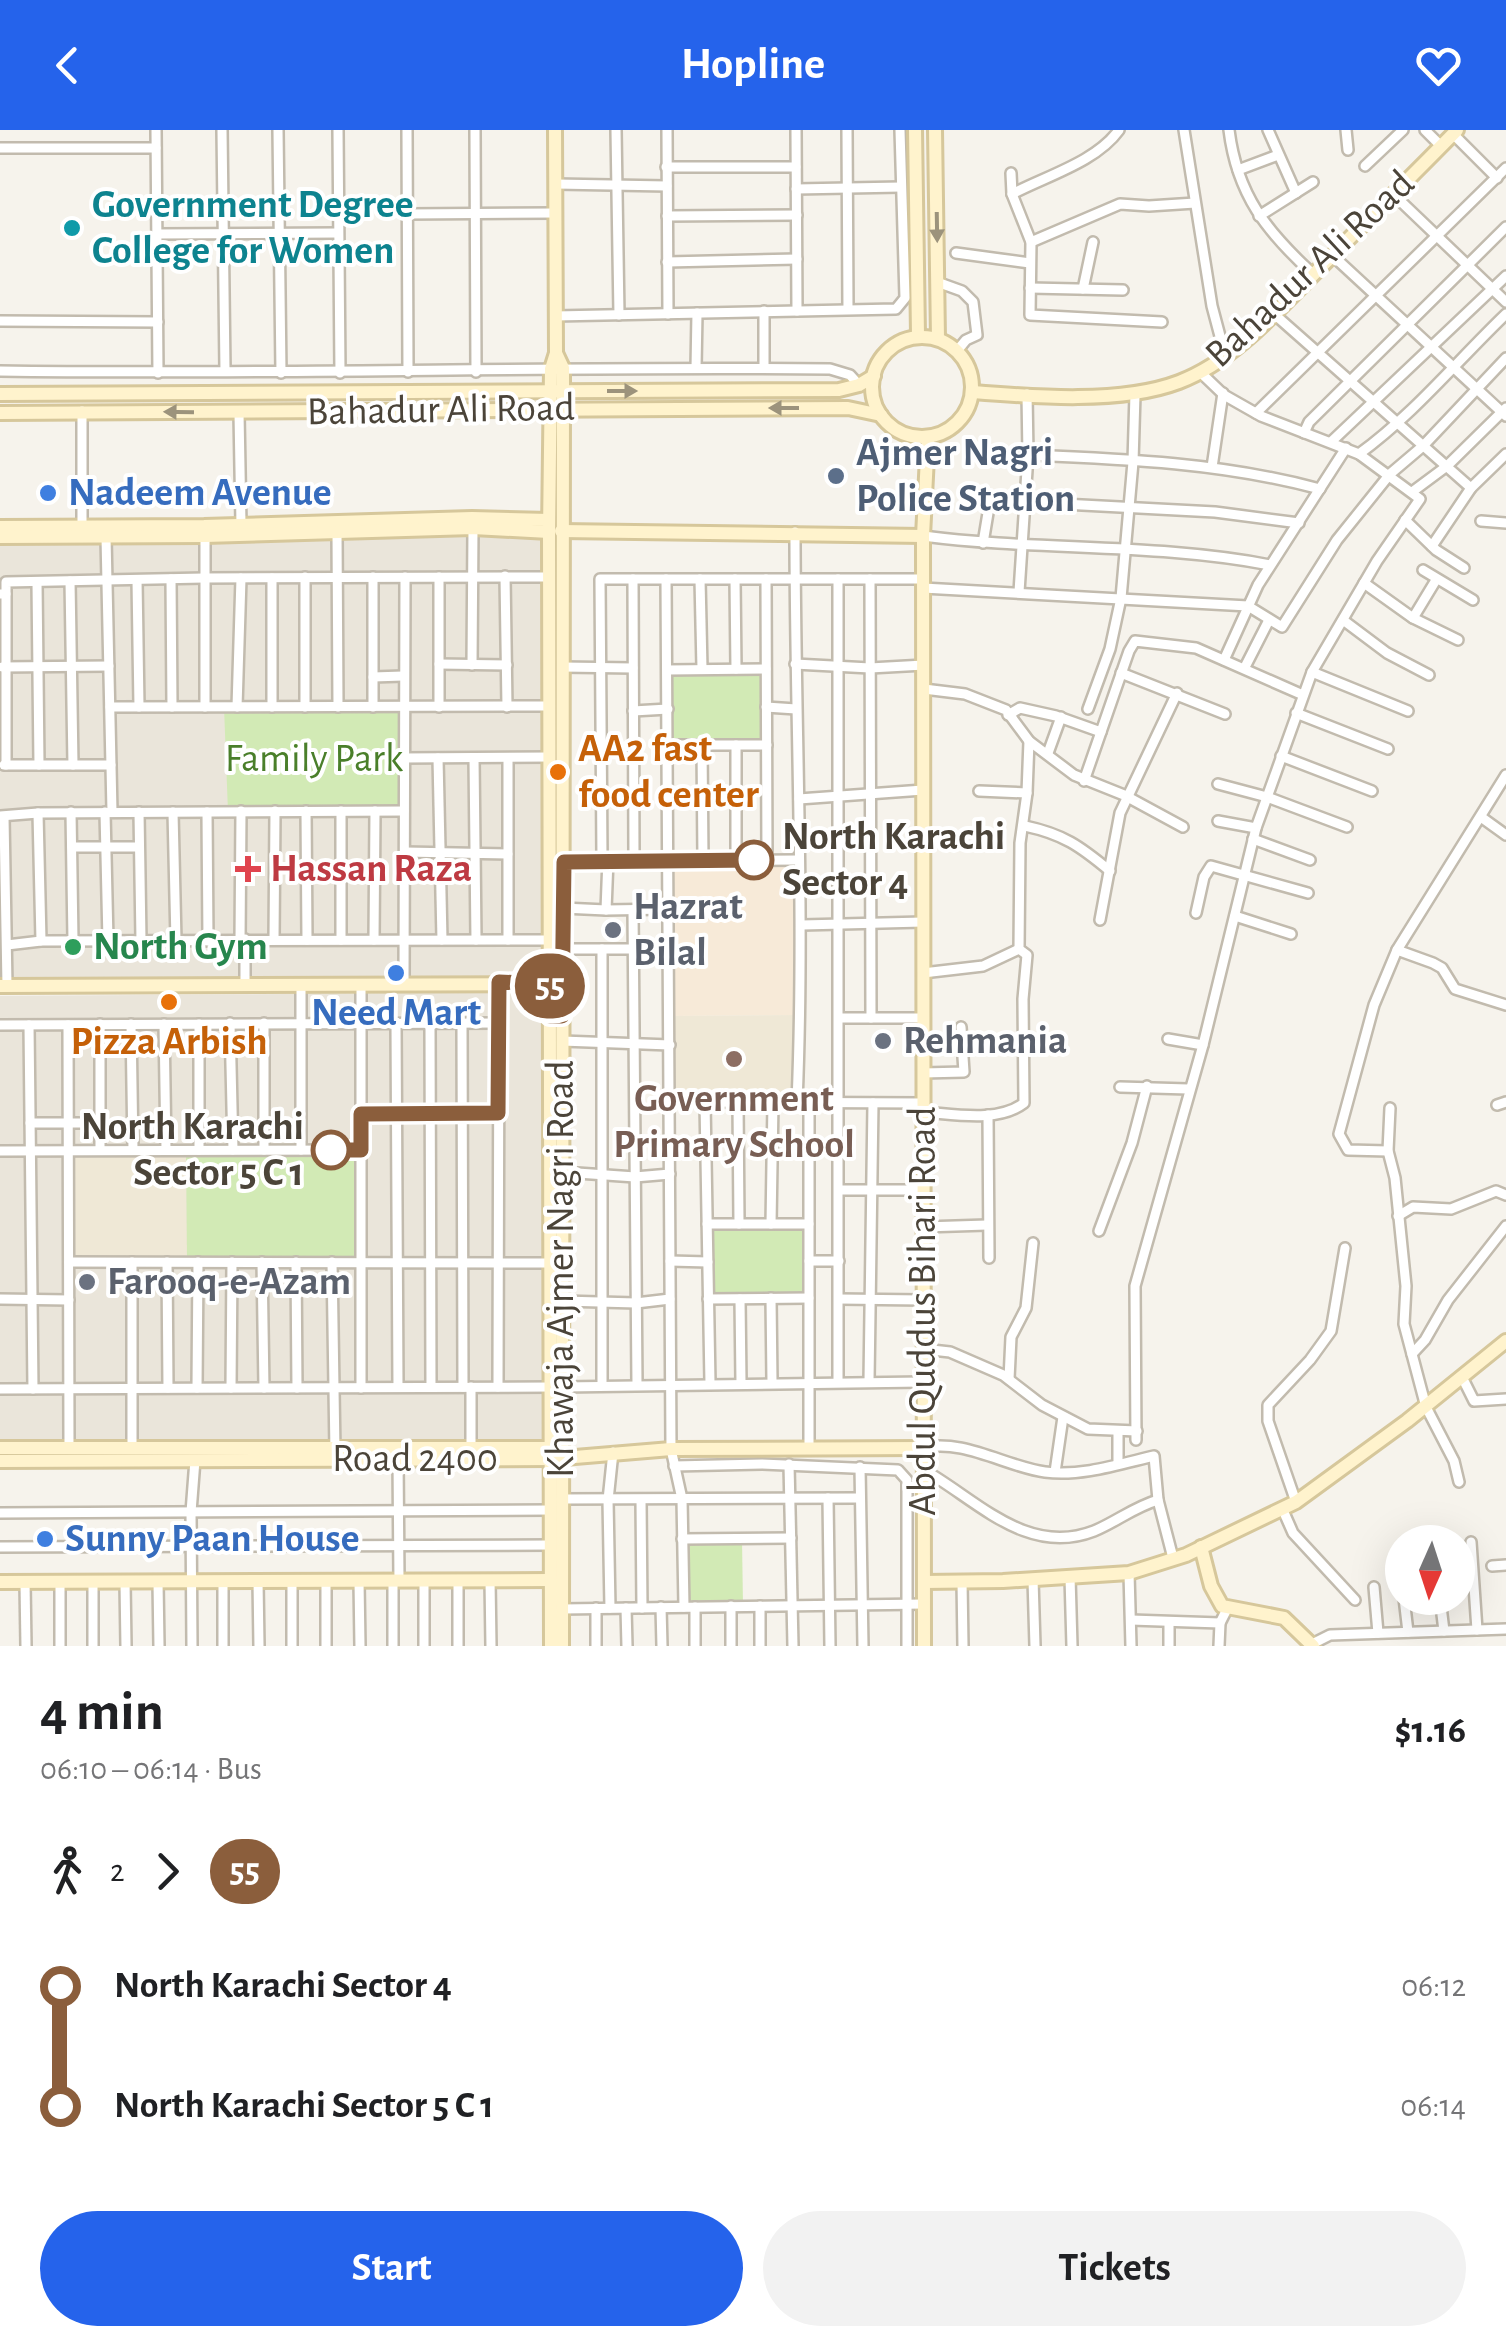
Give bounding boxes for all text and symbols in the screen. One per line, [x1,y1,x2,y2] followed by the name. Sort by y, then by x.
[40,38,95,93] icon: back
[1411,38,1466,93] icon: heart
[681,42,825,87] text: Hopline
[1198,163,1422,375] street label: Bahadur Ali Road
[92,185,414,271] place label: Government Degree College for Women
[929,212,945,244] one-way arrow
[61,217,83,239] marker: Government Degree College for Women
[607,383,639,399] one-way arrow
[307,388,575,432] street label: Bahadur Ali Road
[768,400,800,416] one-way arrow
[163,404,195,420] one-way arrow
[856,433,1075,519] place label: Ajmer Nagri Police Station
[825,465,847,487] marker: Ajmer Nagri Police Station
[68,473,332,513] place label: Nadeem Avenue
[37,482,59,504] marker: Nadeem Avenue
[578,729,759,815] place label: AA2 fast food center
[225,739,403,779] park label: Family Park
[547,761,569,783] marker: AA2 fast food center
[782,817,1005,903] place label: North Karachi Sector 4
[735,841,773,879] marker: North Karachi Sector 4
[270,849,472,889] place label: Hassan Raza
[235,856,261,882] marker: Hassan Raza
[633,887,743,973] place label: Hazrat Bilal
[602,919,624,941] marker: Hazrat Bilal
[93,927,268,967] place label: North Gym
[62,936,84,958] marker: North Gym
[505,954,595,1018] line badge: 55
[385,962,407,984] marker: Need Mart
[535,969,565,1004] text: 55
[158,991,180,1013] marker: Pizza Arbish
[311,993,481,1033] place label: Need Mart
[903,1021,1067,1061] place label: Rehmania
[70,1022,268,1062] place label: Pizza Arbish
[872,1030,894,1052] marker: Rehmania
[723,1048,745,1070] marker: Government Primary School
[541,1060,581,1478] street label: Khawaja Ajmer Nagri Road
[613,1079,855,1165] place label: Government Primary School
[903,1106,943,1516] street label: Abdul Quddus Bihari Road
[81,1107,304,1193] place label: North Karachi Sector 5 C 1
[312,1131,350,1169] marker: North Karachi Sector 5 C 1
[107,1262,351,1302] place label: Farooq-e-Azam
[76,1271,98,1293] marker: Farooq-e-Azam
[332,1439,498,1479] street label: Road 2400
[65,1519,360,1559] place label: Sunny Paan House
[1385,1525,1475,1615] north arrow
[1385,1525,1475,1615] map controls
[34,1528,56,1550] marker: Sunny Paan House
[40,1685,164,1740] text: 4 min
[1394,1712,1466,1750] text: $1.16
[40,1753,262,1785] text: 06:10 – 06:14 · Bus
[40,1844,95,1899] icon: walk
[140,1844,195,1899] icon: forward
[230,1854,260,1889] text: 55
[110,1855,125,1887] text: 2
[114,1967,452,2005] text: North Karachi Sector 4
[1401,1970,1466,2002] text: 06:12
[114,2087,494,2125] text: North Karachi Sector 5 C 1
[1400,2090,1466,2122] text: 06:14
[40,2211,743,2326] button: Start
[763,2211,1466,2326] button: Tickets

